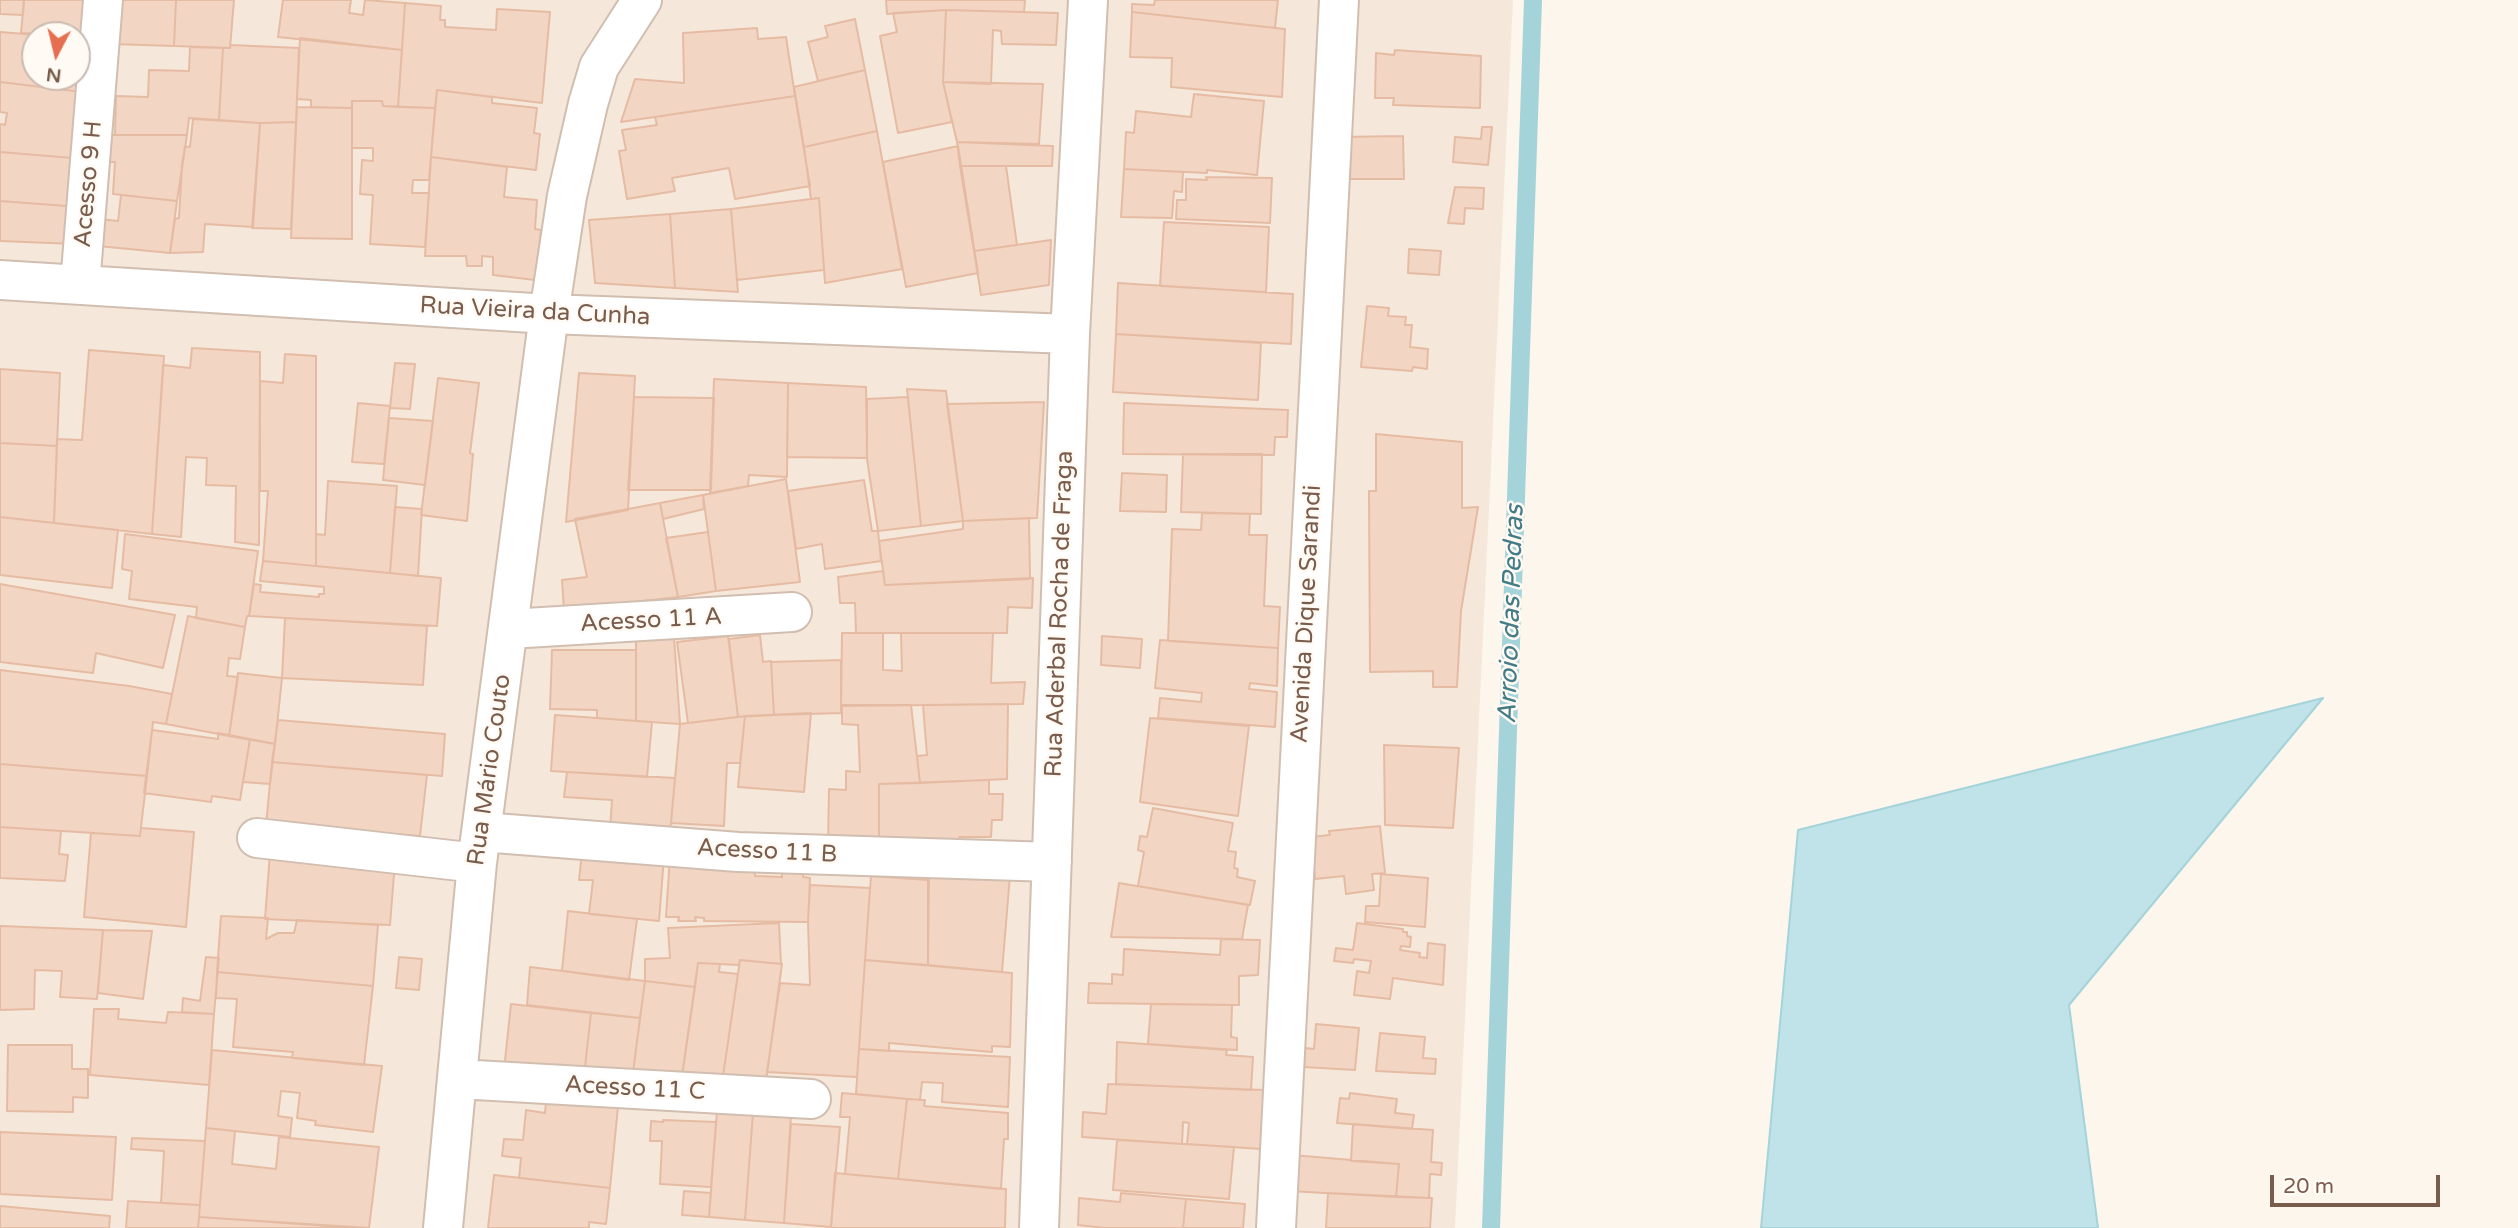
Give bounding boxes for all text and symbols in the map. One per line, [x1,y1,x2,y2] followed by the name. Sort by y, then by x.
[21,21,91,91] north arrow
[45,63,63,87] text: N
[69,119,109,249] street label: Acesso 9 H
[419,292,651,332] street label: Rua Vieira da Cunha
[1040,450,1080,778] street label: Rua Aderbal Rocha de Fraga
[1286,484,1328,744] street label: Avenida Dique Sarandi
[1493,504,1531,724] water label: Arroio das Pedras
[579,603,723,639] street label: Acesso 11 A
[462,672,518,868] street label: Rua Mário Couto
[696,834,838,870] street label: Acesso 11 B
[564,1071,706,1107] street label: Acesso 11 C
[2273,1162,2443,1206] scale bar
[2283,1174,2334,1199] text: 20 m

